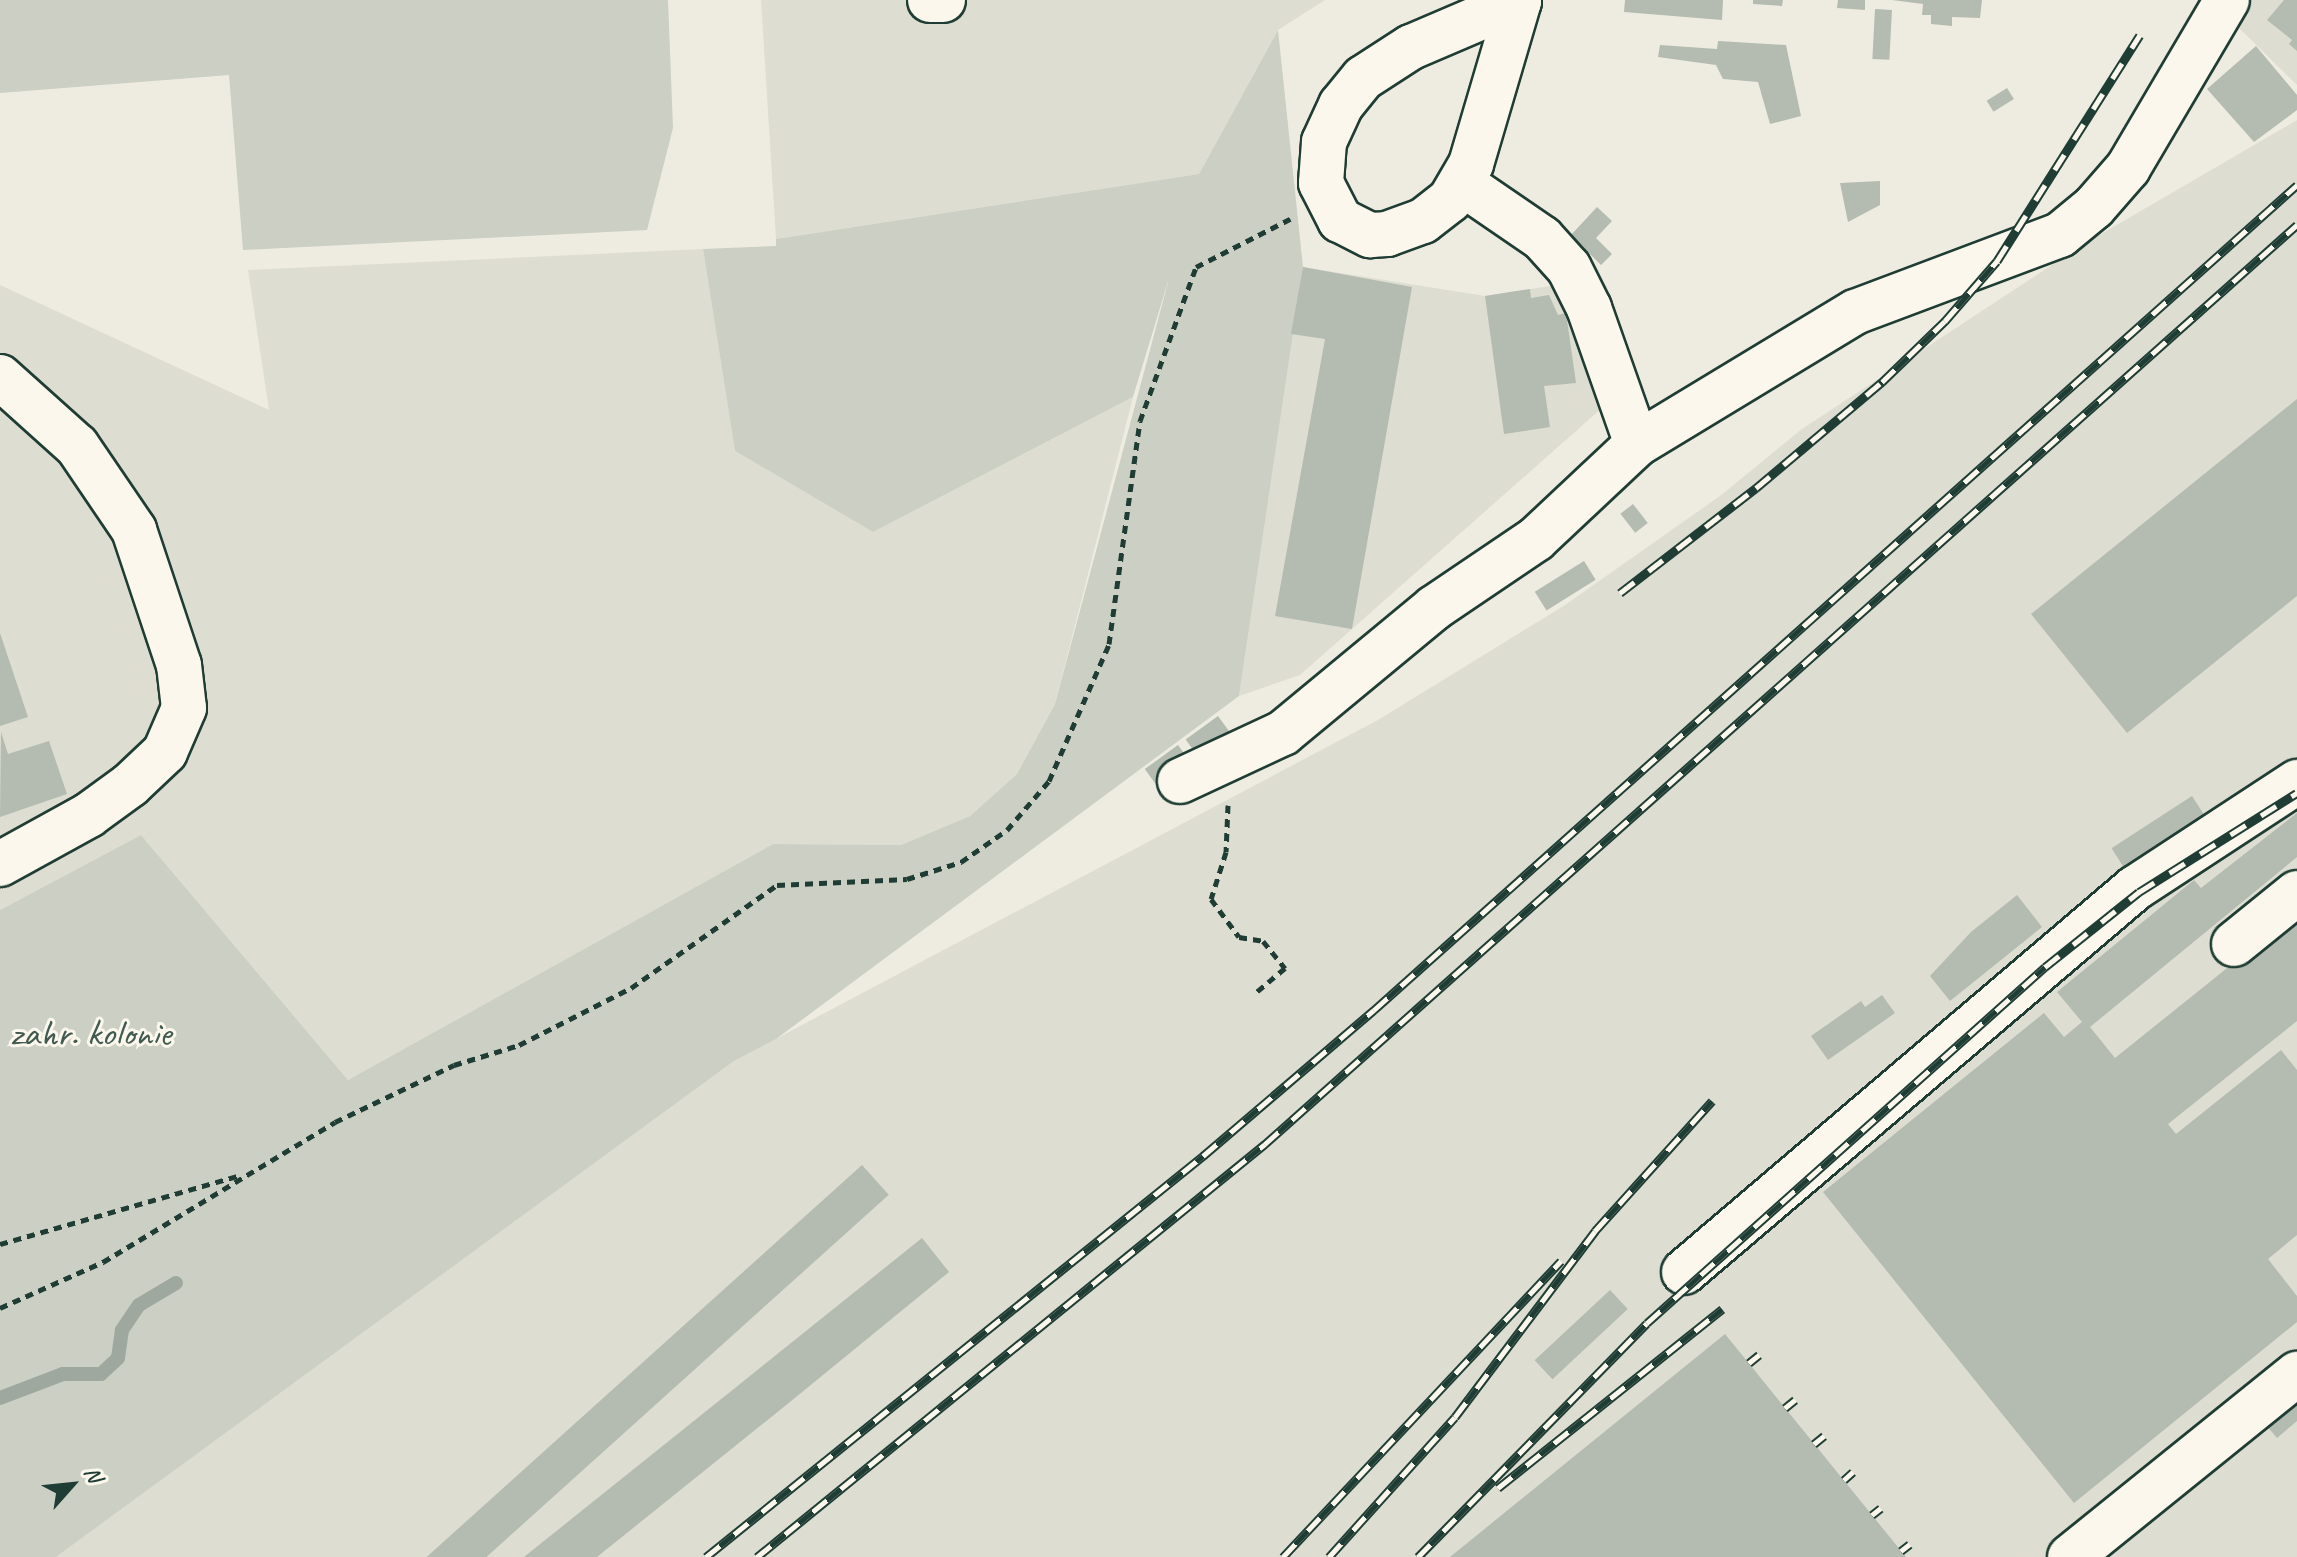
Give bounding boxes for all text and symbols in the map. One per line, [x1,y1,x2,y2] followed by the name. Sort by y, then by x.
[11,1010,171,1056] park label: zahr. kolonie
[32,1445,112,1525] north arrow
[78,1462,109,1487] text: N

